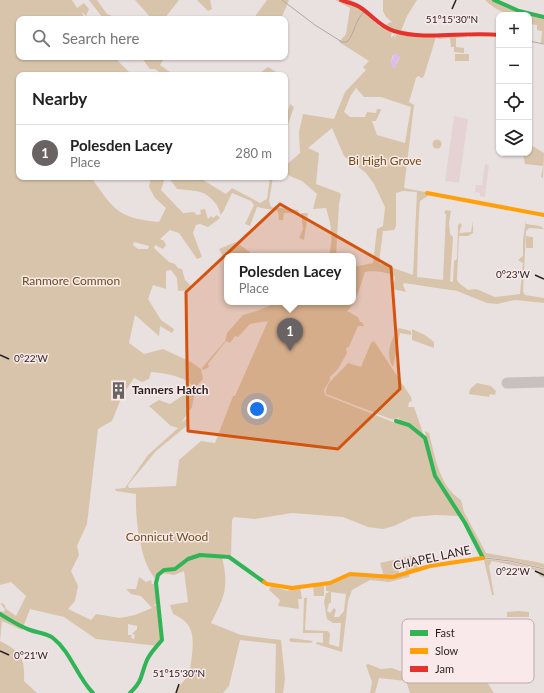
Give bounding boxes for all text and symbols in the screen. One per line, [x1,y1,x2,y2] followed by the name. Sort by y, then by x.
[496,12,532,156] map controls
[496,12,532,48] button: +
[426,13,478,25] text: 51°15'30"N
[16,16,288,60] search box
[30,27,52,49] icon: search
[62,29,139,47] text: Search here
[496,48,532,84] button: −
[496,84,532,120] button: locate
[32,88,87,109] text: Nearby
[496,120,532,156] button: layers
[70,136,173,154] text: Polesden Lacey
[41,145,49,161] text: 1
[235,145,272,161] text: 280 m
[348,153,422,168] park label: Bi High Grove
[70,154,100,170] text: Place
[224,253,356,305] popup
[239,262,341,280] text: Polesden Lacey
[496,268,531,280] text: 0°23'W
[22,273,120,288] park label: Ranmore Common
[239,280,269,296] text: Place
[277,318,303,351] pin: 1
[14,352,49,364] text: 0°22'W
[109,380,129,400] building icon: Tanners Hatch
[132,382,209,397] place label: Tanners Hatch
[247,399,267,419] your location
[126,529,208,544] park label: Connicut Wood
[392,542,472,573] street label: CHAPEL LANE
[496,565,531,577] text: 0°22'W
[402,619,534,683] legend
[435,626,455,639] text: Fast
[435,644,459,657] text: Slow
[14,649,49,661] text: 0°21'W
[435,662,454,675] text: Jam
[153,667,205,679] text: 51°15'30"N

